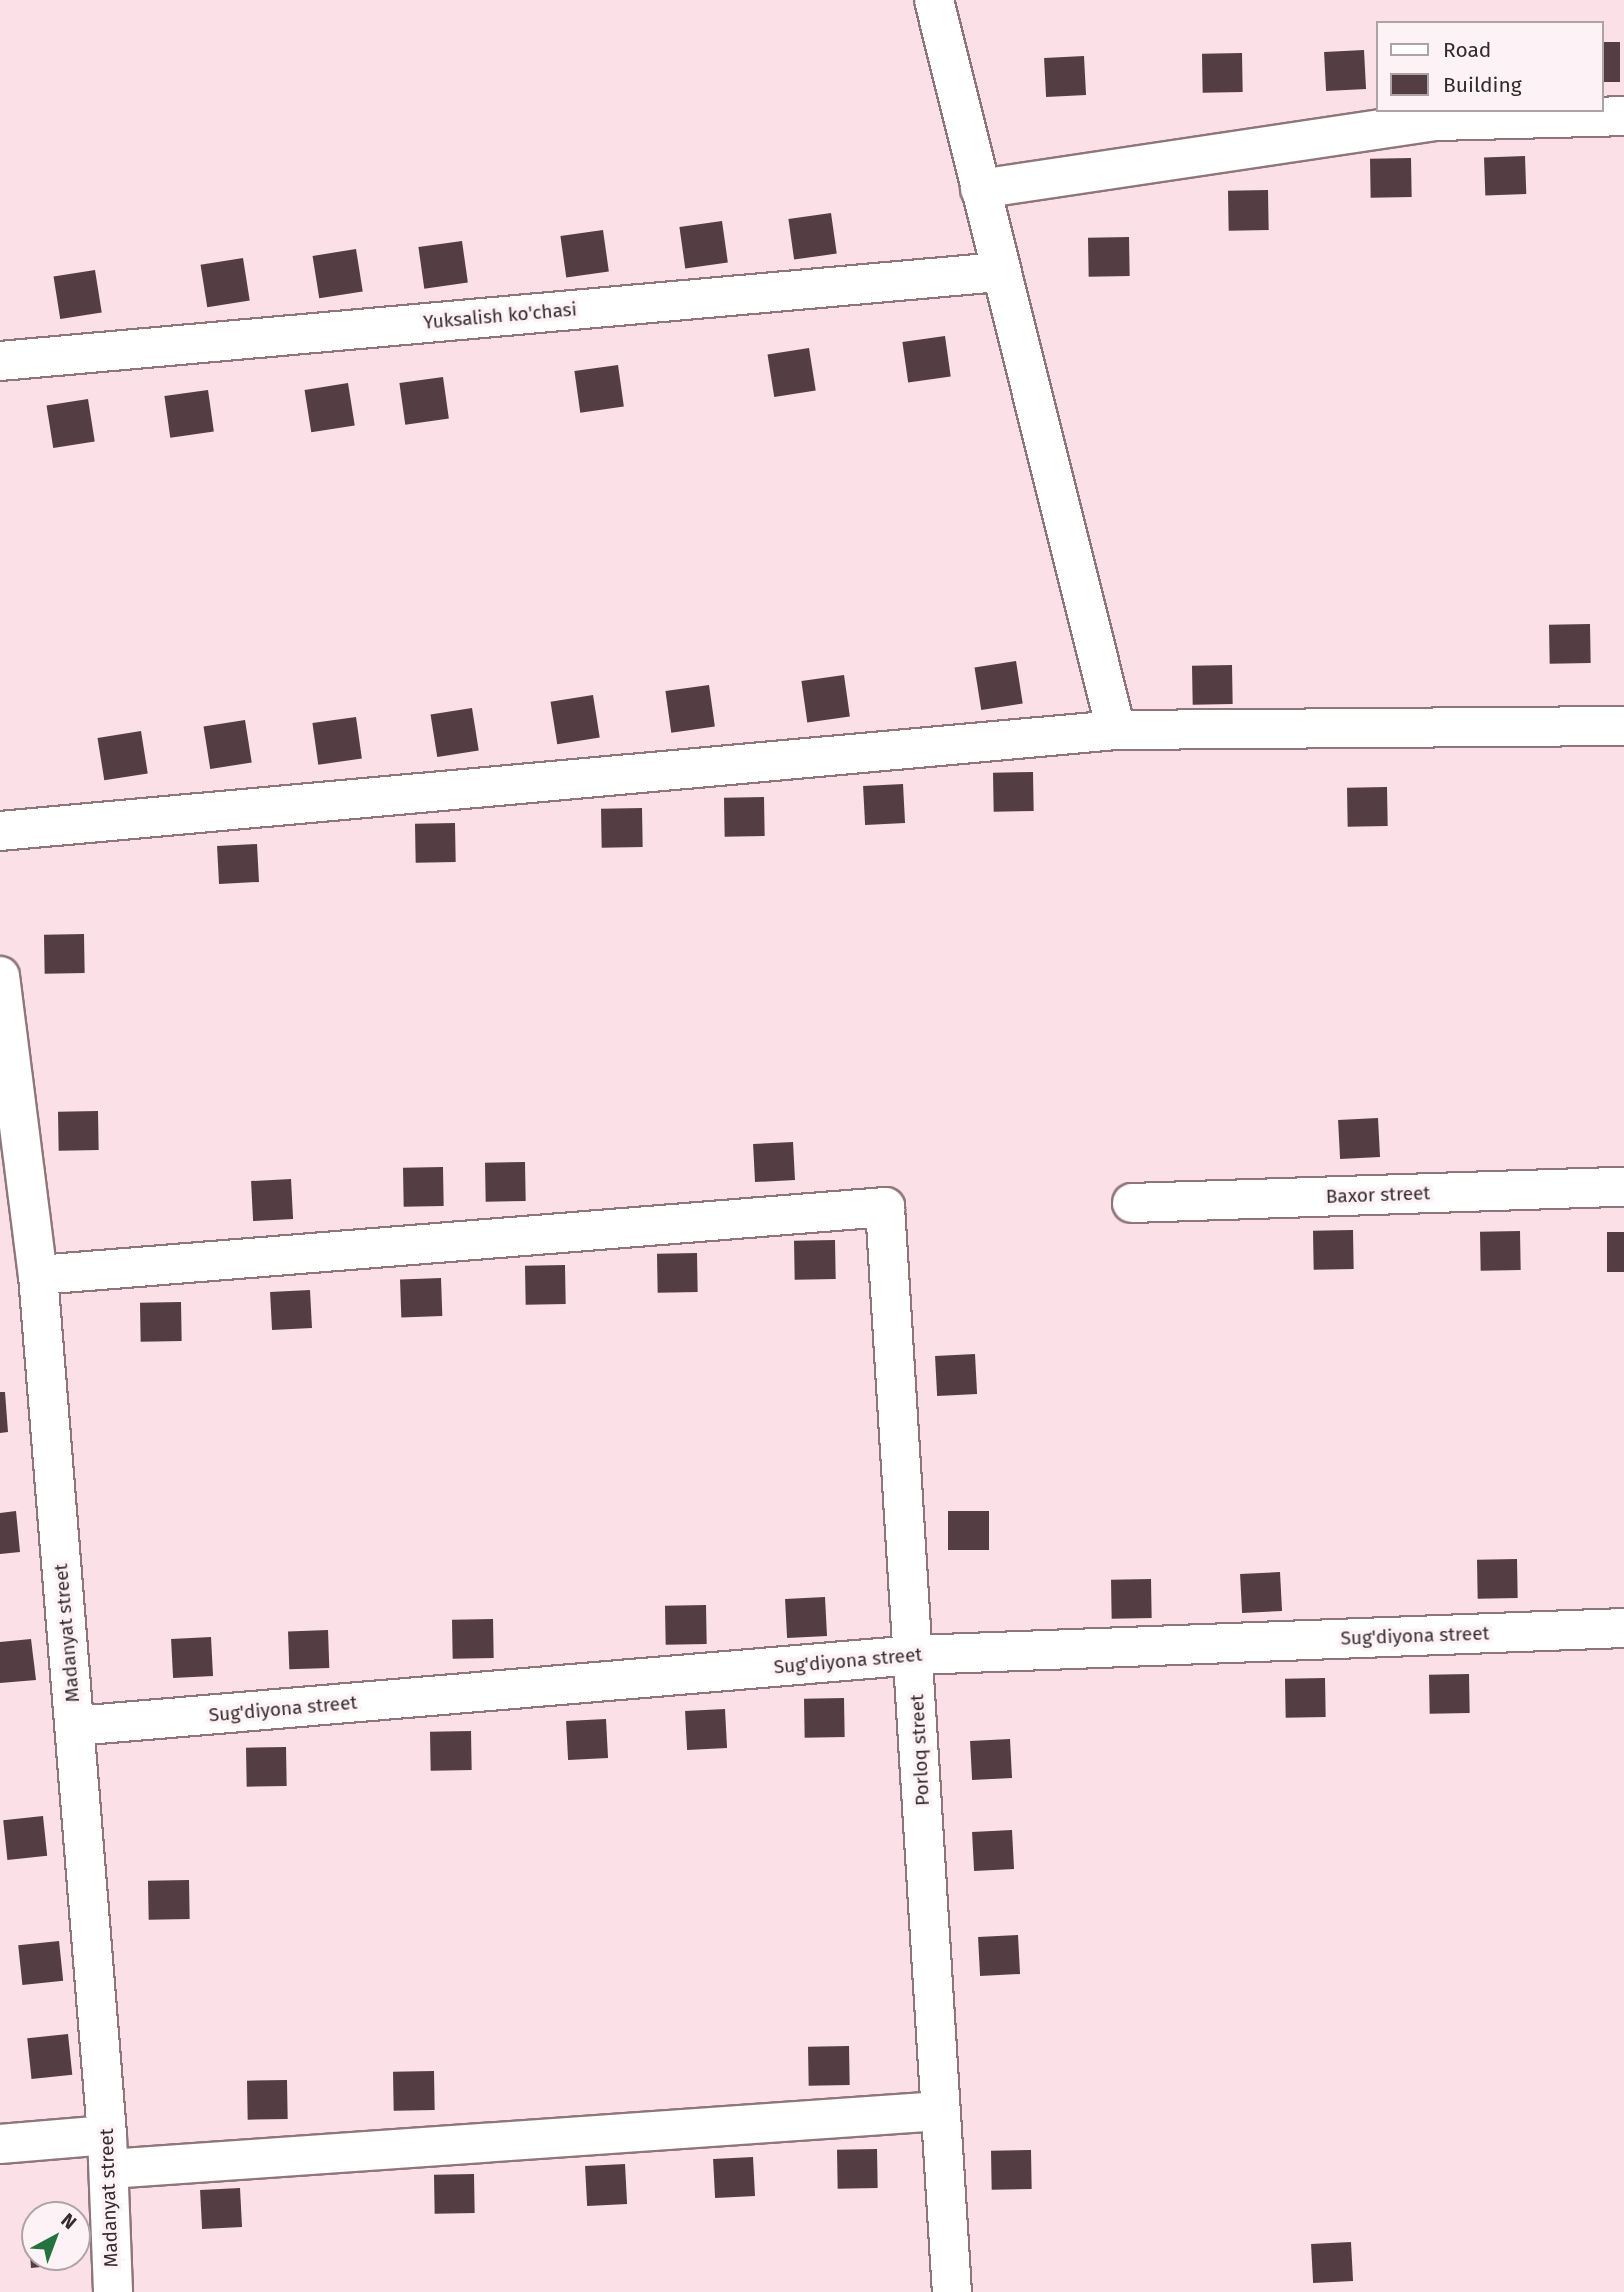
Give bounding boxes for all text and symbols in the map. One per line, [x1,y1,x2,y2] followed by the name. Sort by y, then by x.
[1376,21,1603,112] legend
[1443,37,1491,63] text: Road
[1443,72,1522,98] text: Building
[422,298,578,334] street label: Yuksalish ko'chasi
[1325,1182,1431,1208] street label: Baxor street
[50,1563,84,1703] street label: Madanyat street
[1340,1622,1490,1650] street label: Sug'diyona street
[773,1643,923,1679] street label: Sug'diyona street
[208,1691,358,1727] street label: Sug'diyona street
[906,1694,934,1806] street label: Porloq street
[95,2128,123,2268] street label: Madanyat street
[21,2201,91,2271] north arrow
[56,2208,81,2234] text: N

